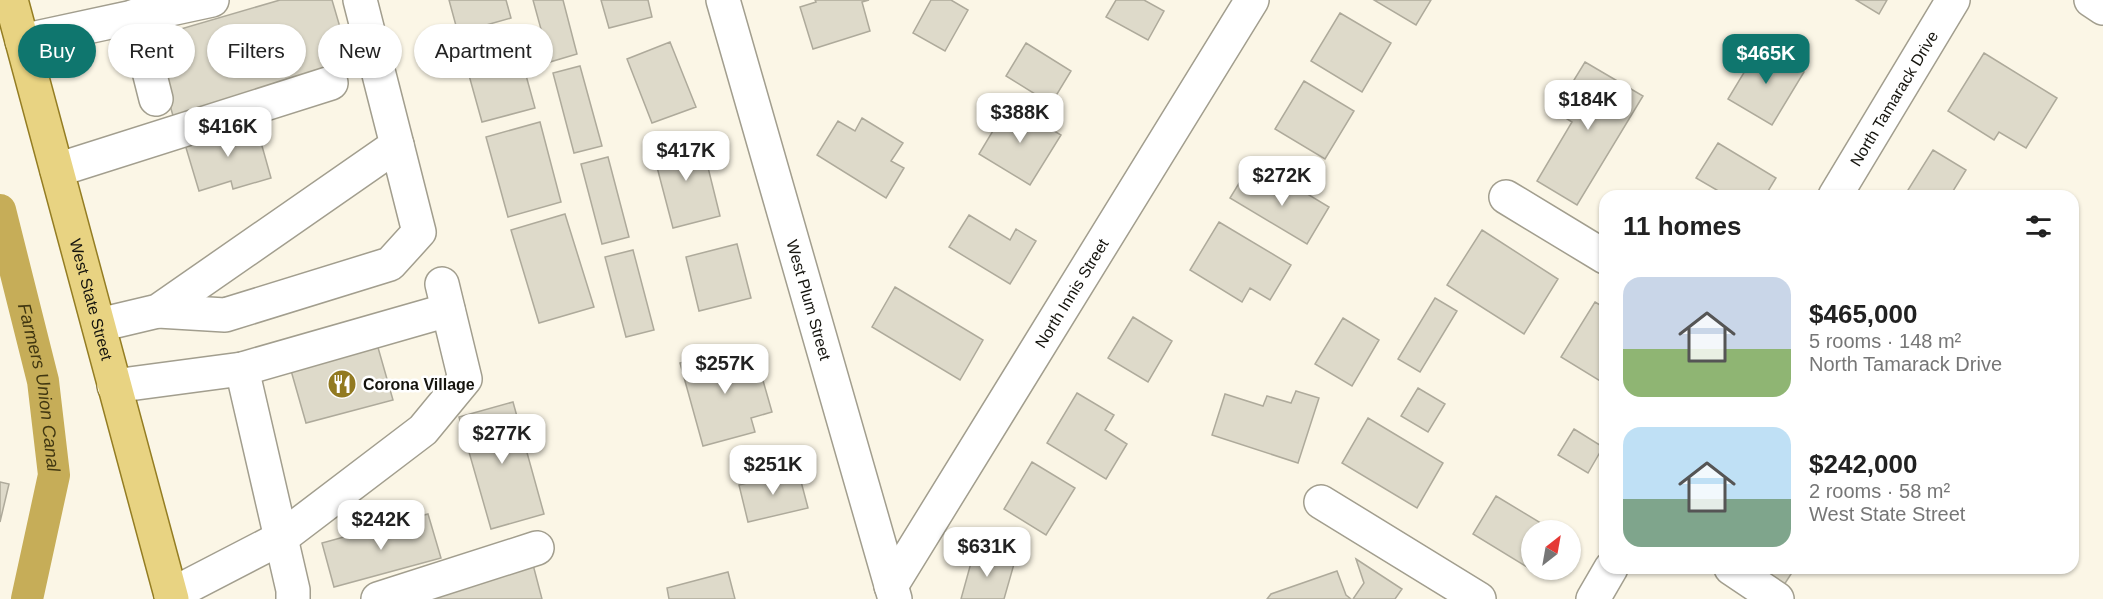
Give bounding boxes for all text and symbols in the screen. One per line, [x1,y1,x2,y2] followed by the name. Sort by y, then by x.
[18,24,96,78] chip: Buy
[108,24,195,78] chip: Rent
[207,24,306,78] chip: Filters
[318,24,402,78] chip: New
[414,24,553,78] chip: Apartment
[1847,28,1941,169] street label: North Tamarack Drive
[1724,34,1808,85] pin: $465K
[1737,42,1795,64] text: $465K
[1546,80,1630,131] pin: $184K
[1559,88,1617,110] text: $184K
[978,93,1062,144] pin: $388K
[991,101,1049,123] text: $388K
[186,107,270,158] pin: $416K
[199,115,257,137] text: $416K
[644,131,728,182] pin: $417K
[657,139,715,161] text: $417K
[1240,156,1324,207] pin: $272K
[1253,164,1311,186] text: $272K
[2022,210,2055,243] icon: filters
[1623,211,1742,241] text: 11 homes
[1032,235,1112,351] street label: North Innis Street
[67,237,116,363] street label: West State Street
[784,238,835,362] street label: West Plum Street
[1809,299,1917,329] text: $465,000
[14,301,64,474] water label: Farmers Union Canal
[1671,301,1743,373] icon: home
[1809,330,1961,352] text: 5 rooms · 148 m²
[683,344,767,395] pin: $257K
[696,352,754,374] text: $257K
[1809,353,2002,375] text: North Tamarack Drive
[326,368,358,400] restaurant icon: Corona Village
[363,376,475,393] place label: Corona Village
[460,414,544,465] pin: $277K
[473,422,531,444] text: $277K
[731,445,815,496] pin: $251K
[1809,449,1917,479] text: $242,000
[1671,451,1743,523] icon: home
[744,453,802,475] text: $251K
[1809,480,1950,502] text: 2 rooms · 58 m²
[339,500,423,551] pin: $242K
[1809,503,1965,525] text: West State Street
[352,508,410,530] text: $242K
[1521,520,1581,580] north arrow
[1521,520,1581,580] map controls
[945,527,1029,578] pin: $631K
[958,535,1016,557] text: $631K

